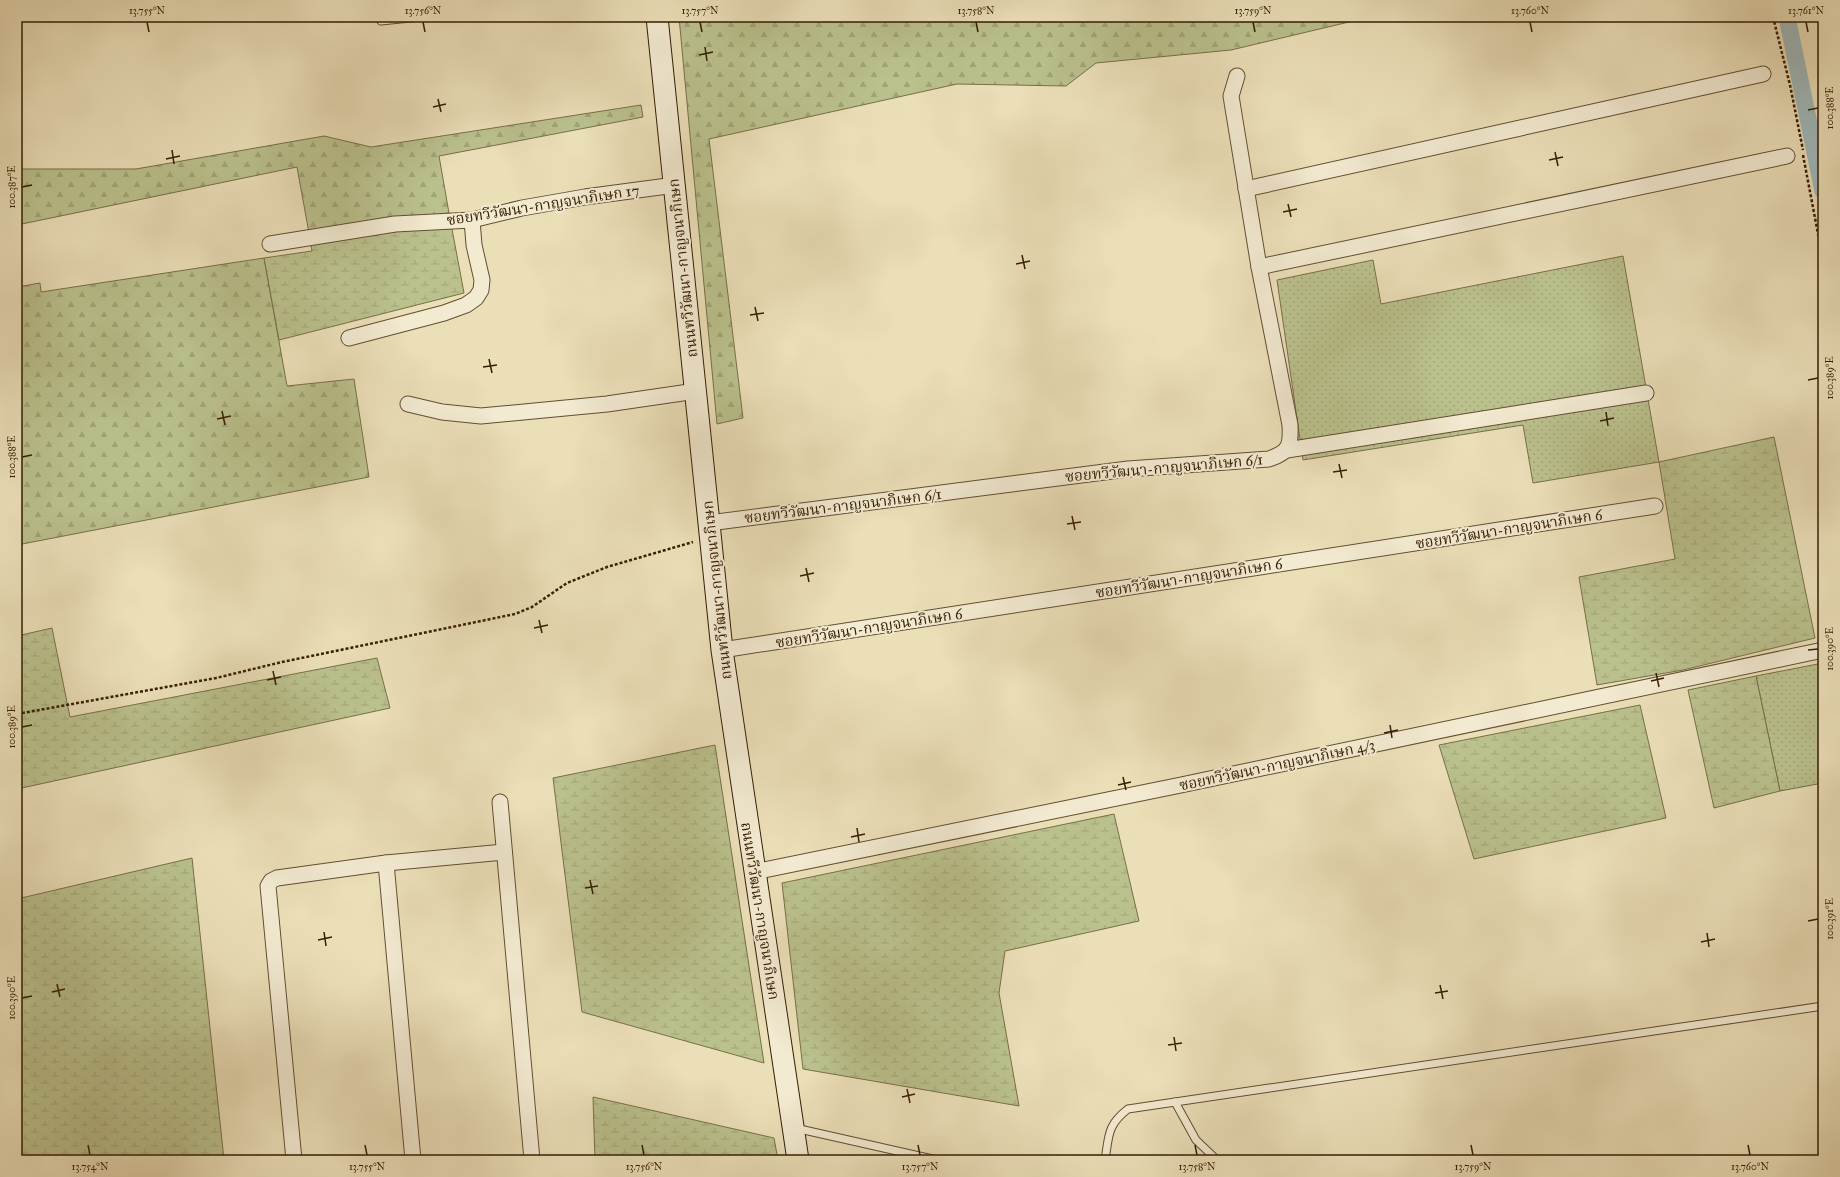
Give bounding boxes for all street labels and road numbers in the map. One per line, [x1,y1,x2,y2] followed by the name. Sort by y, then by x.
[665,178,701,358] street label: ถนนทวีวัฒนา-กาญจนาภิเษก
[445,181,641,229] street label: ซอยทวีวัฒนา-กาญจนาภิเษก 17
[1064,450,1264,486] street label: ซอยทวีวัฒนา-กาญจนาภิเษก 6/1
[743,485,943,527] street label: ซอยทวีวัฒนา-กาญจนาภิเษก 6/1
[699,500,735,680] street label: ถนนทวีวัฒนา-กาญจนาภิเษก
[1414,505,1605,553] street label: ซอยทวีวัฒนา-กาญจนาภิเษก 6
[1094,554,1285,602] street label: ซอยทวีวัฒนา-กาญจนาภิเษก 6
[774,604,965,652] street label: ซอยทวีวัฒนา-กาญจนาภิเษก 6
[1178,735,1376,795] street label: ซอยทวีวัฒนา-กาญจนาภิเษก 4/3
[737,821,783,1001] street label: ถนนทวีวัฒนา-กาญจนาภิเษก

